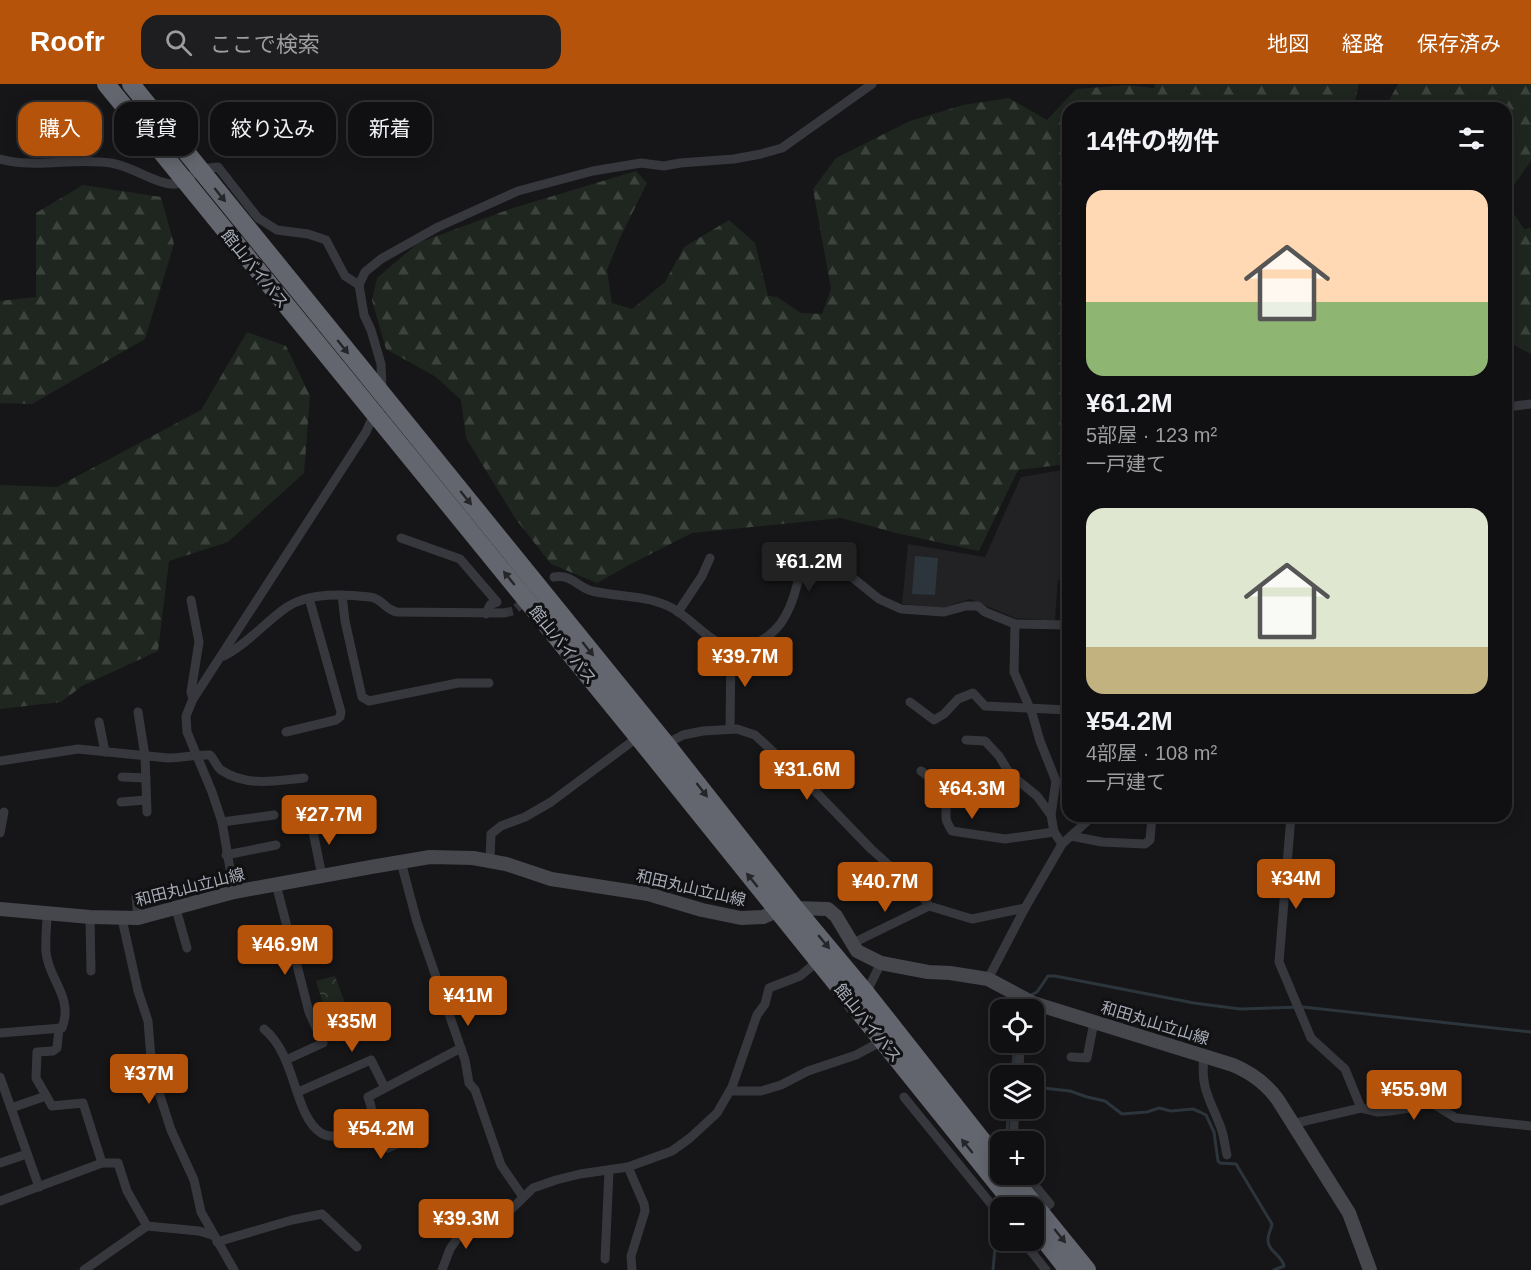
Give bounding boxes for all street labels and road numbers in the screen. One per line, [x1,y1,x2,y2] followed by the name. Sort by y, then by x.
[218,226,292,312] street label: 館山バイパス
[526,602,600,688] street label: 館山バイパス
[134,865,246,909] street label: 和田丸山立山線
[635,867,747,909] street label: 和田丸山立山線
[831,980,905,1066] street label: 館山バイパス
[1099,998,1211,1048] street label: 和田丸山立山線

